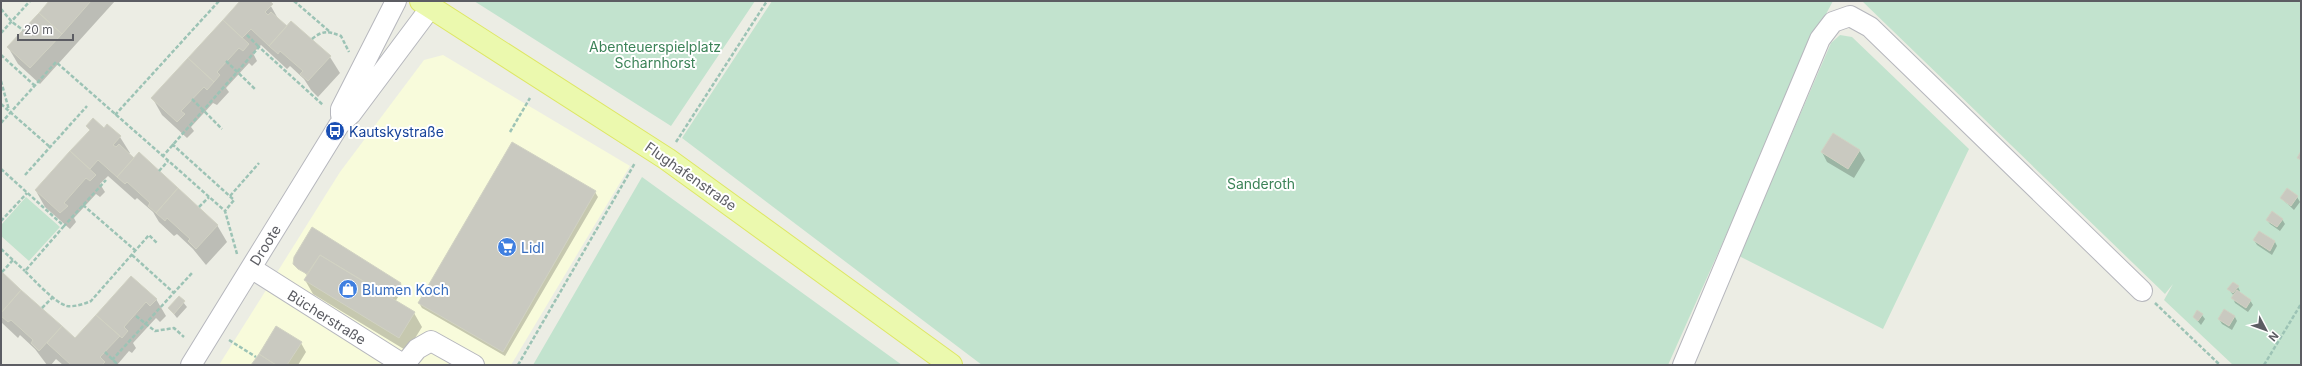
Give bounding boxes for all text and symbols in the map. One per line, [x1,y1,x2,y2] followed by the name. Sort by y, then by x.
[18,16,73,42] scale bar
[24,22,53,37] text: 20 m
[589,38,721,71] park label: Abenteuerspielplatz Scharnhorst
[324,120,346,142] bus stop icon: Kautskystraße
[349,123,444,140] place label: Kautskystraße
[642,138,740,214] street label: Flughafenstraße
[1227,175,1295,192] park label: Sanderoth
[246,222,284,268] street label: Droote
[496,236,518,258] supermarket icon: Lidl
[521,239,544,256] place label: Lidl
[337,278,359,300] shop icon: Blumen Koch
[362,281,449,298] place label: Blumen Koch
[285,286,369,348] street label: Bücherstraße
[2246,310,2286,350] north arrow
[2266,329,2282,344] text: N

